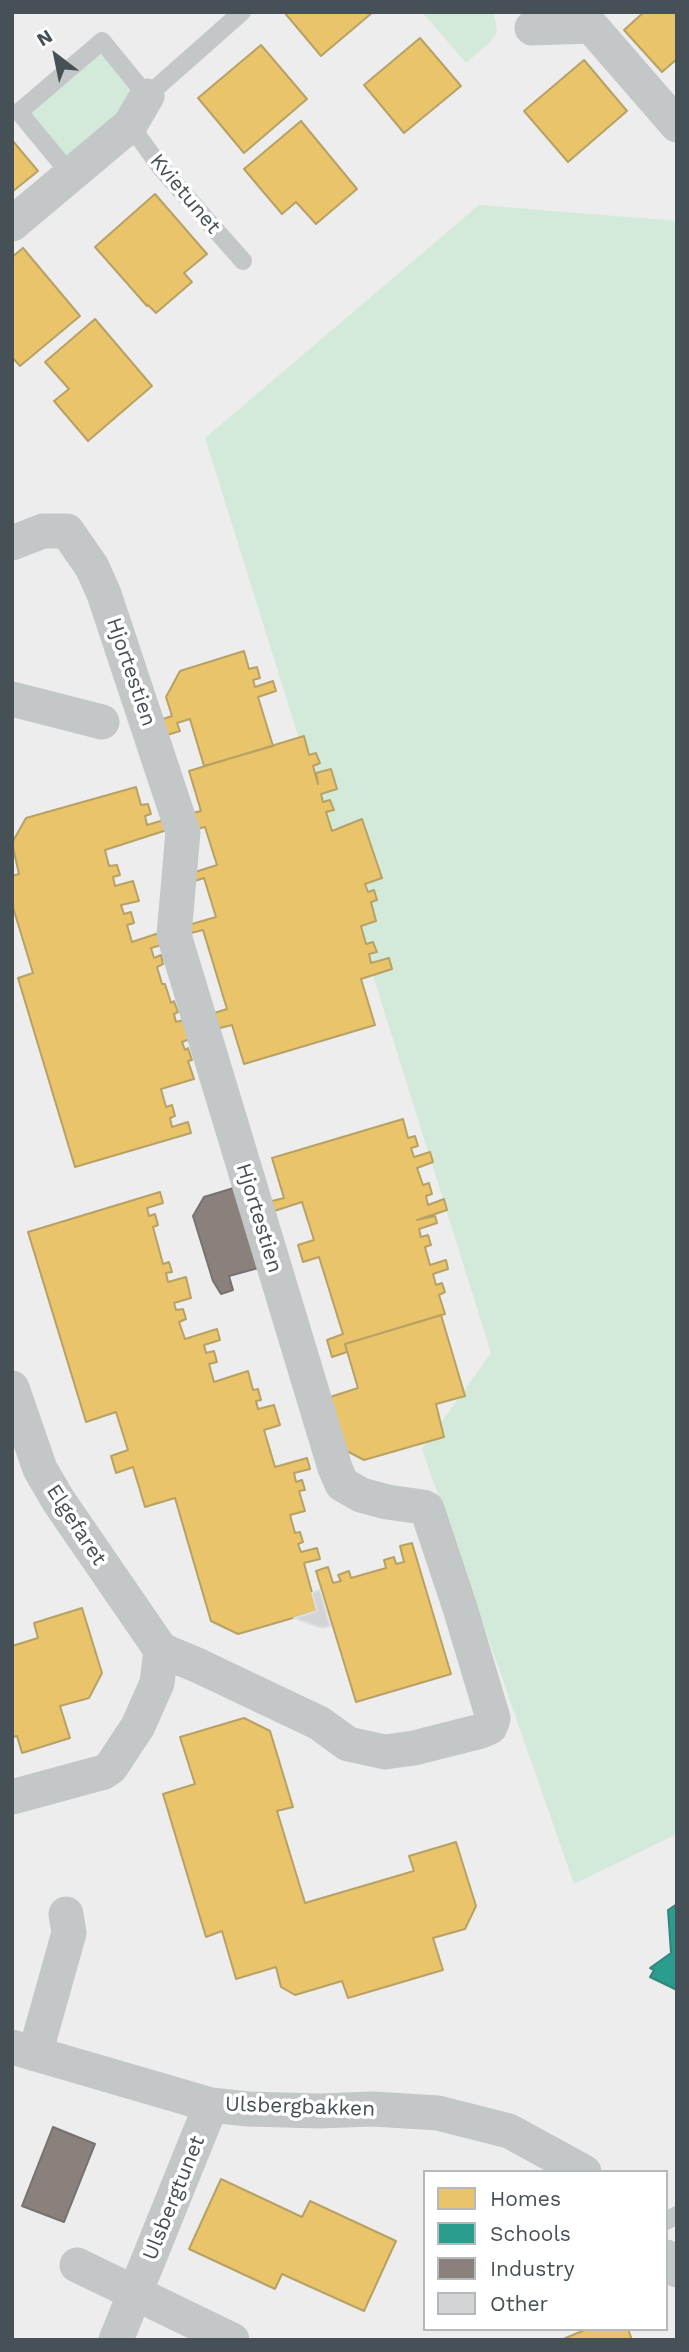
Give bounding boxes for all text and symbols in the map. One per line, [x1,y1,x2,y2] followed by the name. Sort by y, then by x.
[21,21,91,91] north arrow
[33,24,57,51] text: N
[144,149,226,239] street label: Kvietunet
[101,614,161,730] street label: Hjortestien
[230,1160,288,1276] street label: Hjortestien
[41,1480,111,1570] street label: Elgefaret
[224,2092,376,2122] street label: Ulsbergbakken
[138,2132,210,2264] street label: Ulsbergtunet
[423,2170,668,2331] legend
[490,2186,561,2211] text: Homes
[490,2221,571,2246] text: Schools
[490,2256,575,2281] text: Industry
[490,2291,548,2316] text: Other

